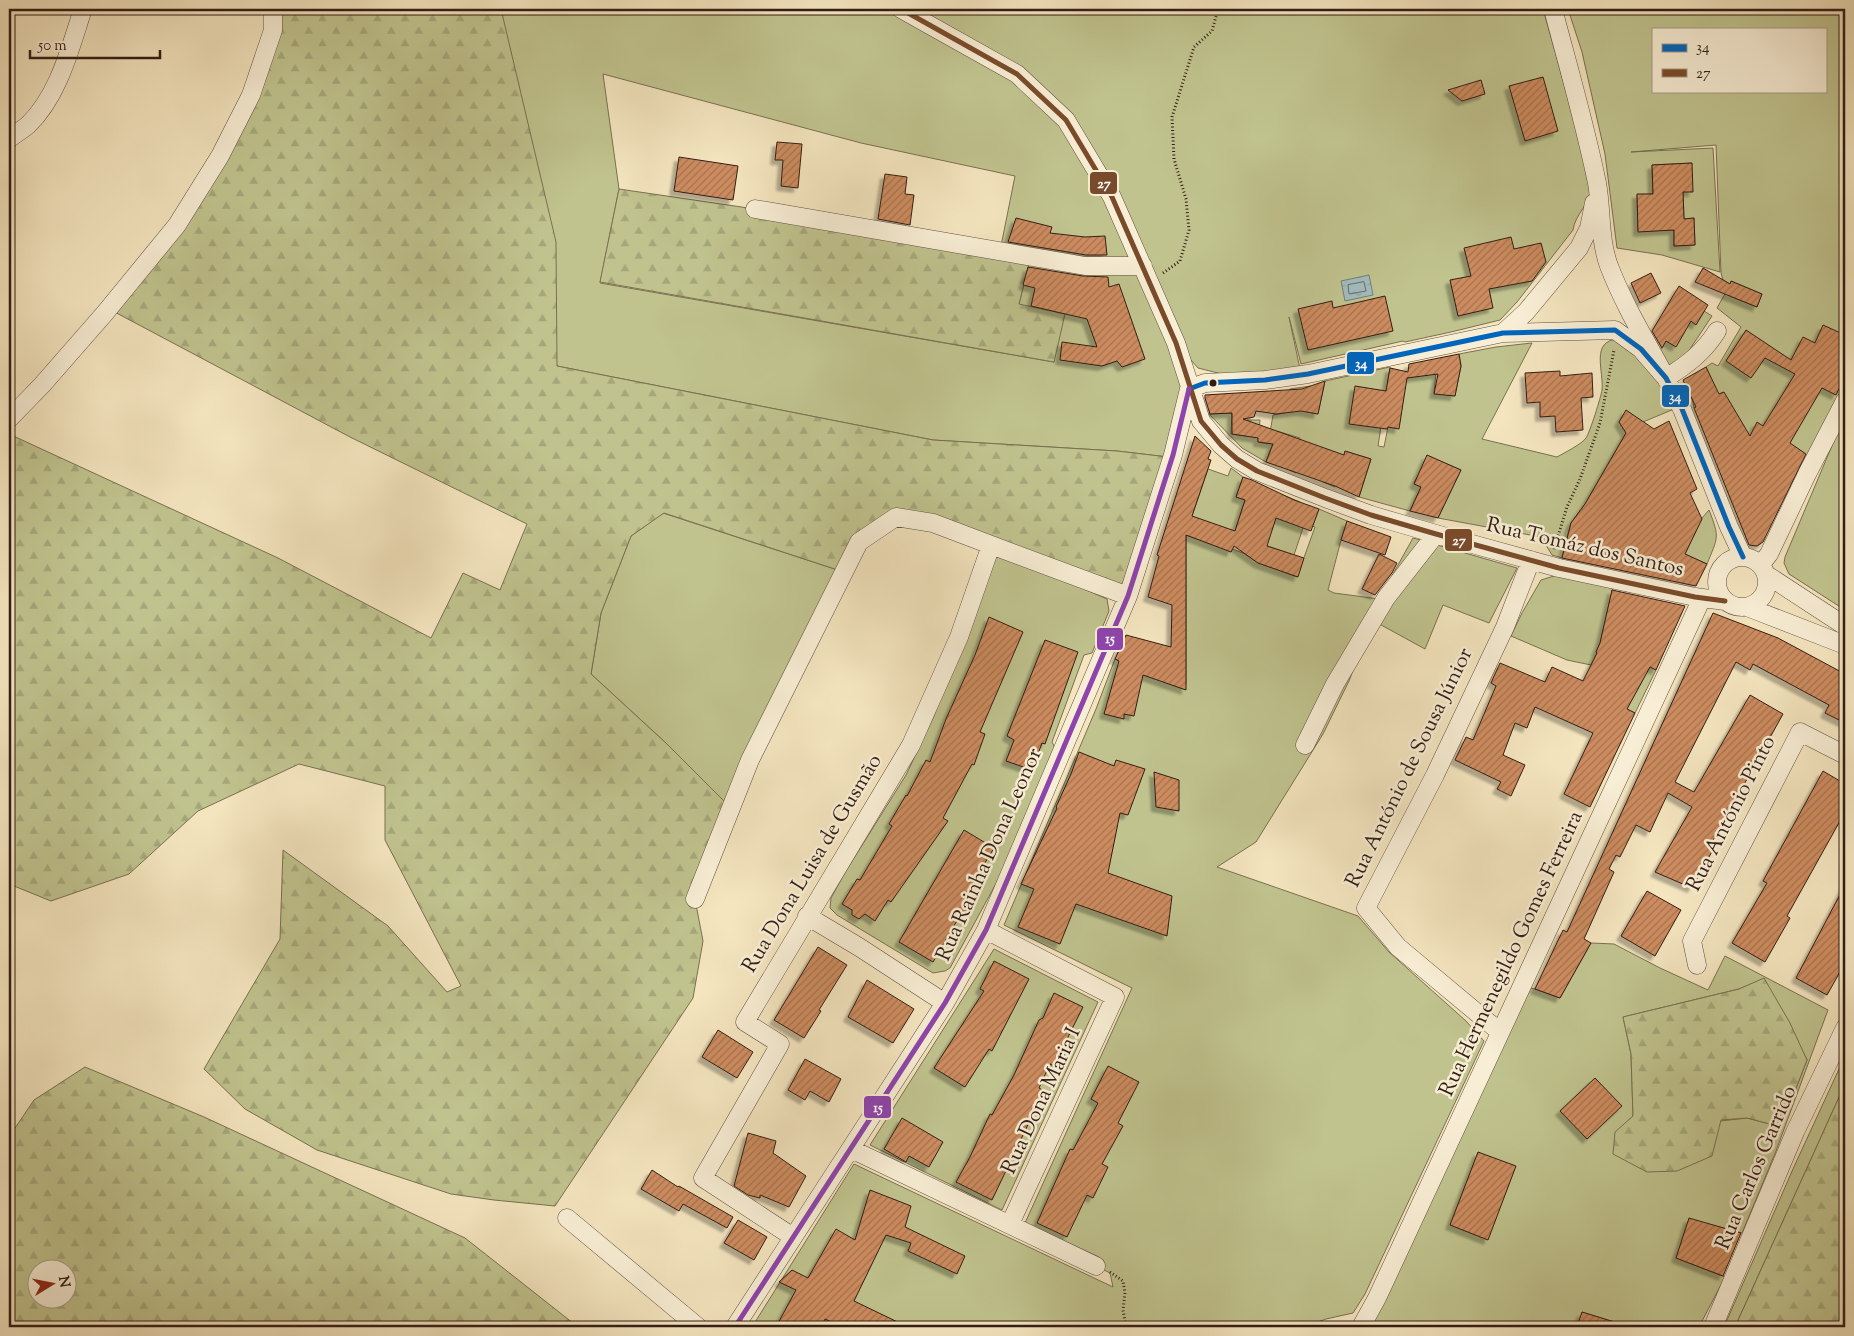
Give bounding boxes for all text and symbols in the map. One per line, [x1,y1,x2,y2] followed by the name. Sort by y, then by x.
[30,28,160,60] scale bar
[1652,28,1826,92] legend
[37,36,67,57] text: 50 m
[1696,38,1710,59] text: 34
[1696,64,1711,85] text: 27
[1089,171,1118,195] line badge: 27
[1097,175,1112,195] text: 27
[1346,351,1375,375] line badge: 34
[1355,355,1367,375] text: 34
[1208,378,1218,388] unlabelled marker
[1661,384,1690,408] line badge: 34
[1669,388,1681,408] text: 34
[1483,511,1687,585] street label: Rua Tomáz dos Santos
[1444,528,1473,552] line badge: 27
[1452,532,1467,552] text: 27
[1096,627,1124,651] line badge: 15
[1105,630,1115,650] text: 15
[1339,643,1481,893] street label: Rua António de Sousa Júnior
[1680,731,1784,897] street label: Rua António Pinto
[929,743,1051,966] street label: Rua Rainha Dona Leonor
[736,749,890,979] street label: Rua Dona Luisa de Gusmão
[1433,806,1592,1102] street label: Rua Hermenegildo Gomes Ferreira
[995,1023,1089,1179] street label: Rua Dona Maria I
[1709,1081,1805,1255] street label: Rua Carlos Garrido
[863,1095,892,1119] line badge: 15
[873,1099,883,1119] text: 15
[28,1258,78,1308] north arrow
[52,1275,74,1289] text: N

